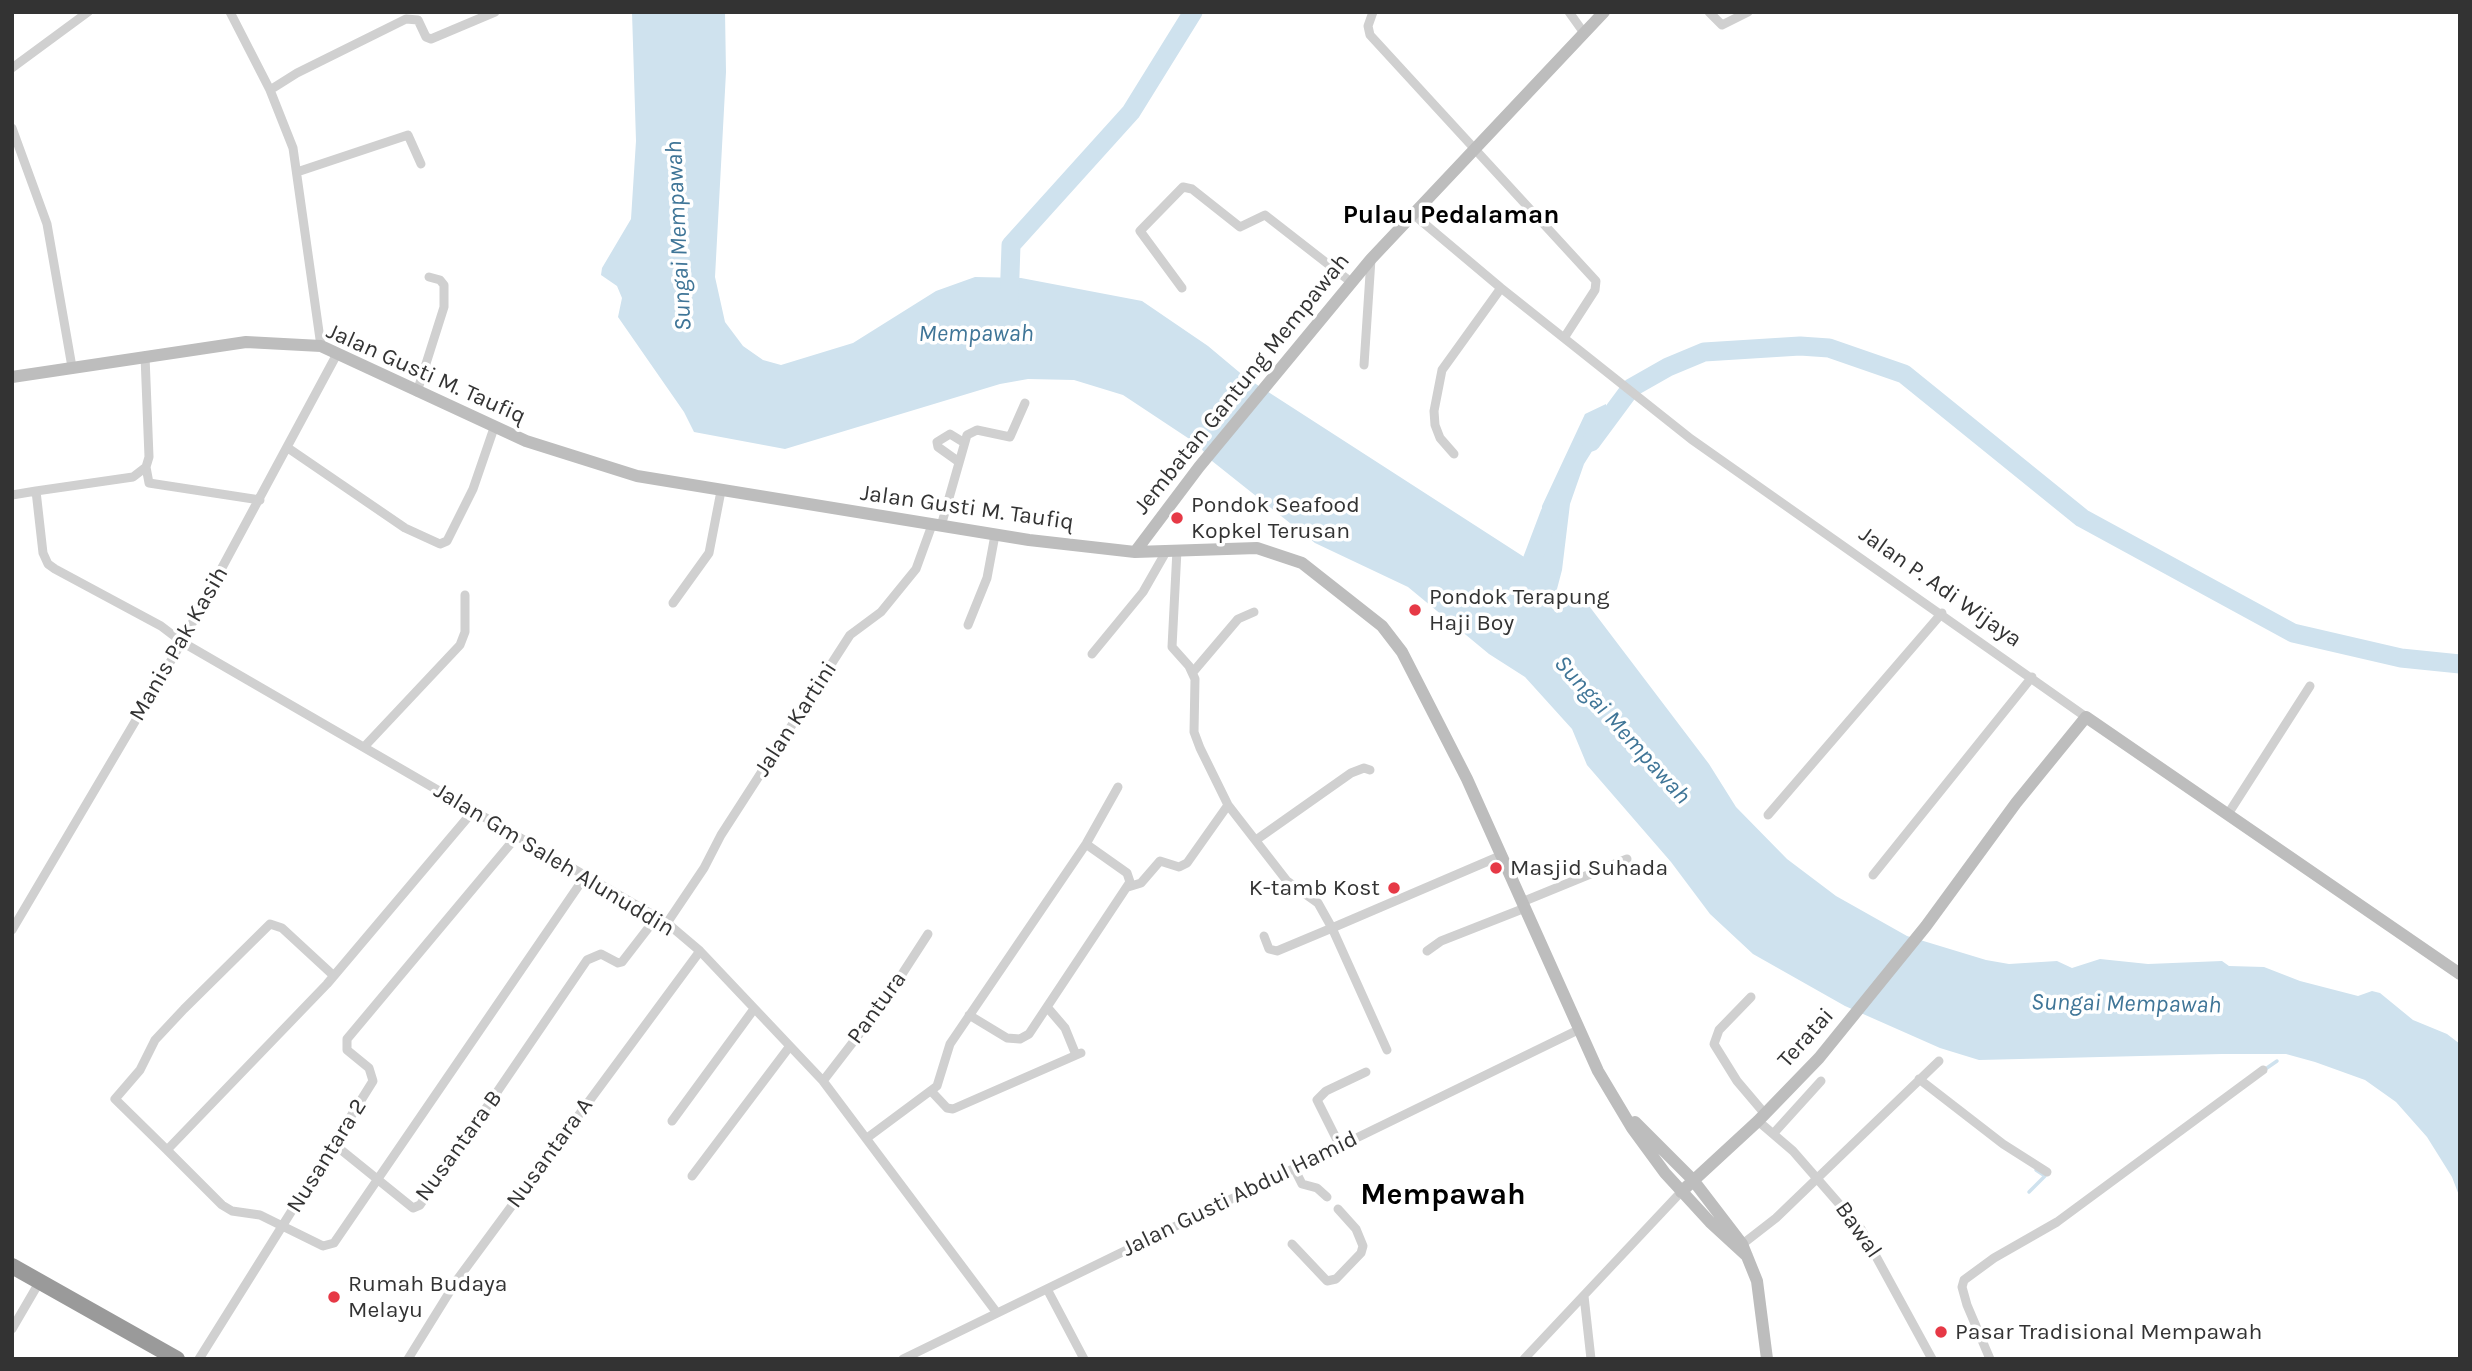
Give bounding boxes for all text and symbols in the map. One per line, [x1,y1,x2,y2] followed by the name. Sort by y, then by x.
[660,140,698,332] water label: Sungai Mempawah
[1343,200,1559,232] district label: Pulau Pedalaman
[1128,248,1356,520] street label: Jembatan Gantung Mempawah
[322,318,530,430] street label: Jalan Gusti M. Taufiq
[918,320,1034,348] water label: Mempawah
[858,479,1076,537] street label: Jalan Gusti M. Taufiq
[1191,491,1360,545] place label: Pondok Seafood Kopkel Terusan
[1169,510,1185,526] marker: Pondok Seafood Kopkel Terusan
[1853,520,2027,654] street label: Jalan P. Adi Wijaya
[124,562,234,726] street label: Manis Pak Kasih
[1429,583,1610,637] place label: Pondok Terapung Haji Boy
[1407,602,1423,618] marker: Pondok Terapung Haji Boy
[1548,650,1696,810] water label: Sungai Mempawah
[749,656,843,782] street label: Jalan Kartini
[429,777,679,943] street label: Jalan Gm Saleh Alunuddin
[1510,854,1668,882] place label: Masjid Suhada
[1488,860,1504,876] marker: Masjid Suhada
[1249,874,1380,902] place label: K-tamb Kost
[1386,880,1402,896] marker: K-tamb Kost
[841,966,913,1050] street label: Pantura
[2031,988,2221,1020] water label: Sungai Mempawah
[1772,1002,1840,1074] street label: Teratai
[410,1085,508,1207] street label: Nusantara B
[501,1093,599,1213] street label: Nusantara A
[281,1094,373,1218] street label: Nusantara 2
[1118,1125,1362,1263] street label: Jalan Gusti Abdul Hamid
[1360,1177,1526,1213] district label: Mempawah
[1829,1196,1887,1264] street label: Bawal
[348,1270,507,1324] place label: Rumah Budaya Melayu
[326,1289,342,1305] marker: Rumah Budaya Melayu
[1955,1318,2262,1346] place label: Pasar Tradisional Mempawah
[1933,1324,1949,1340] marker: Pasar Tradisional Mempawah

